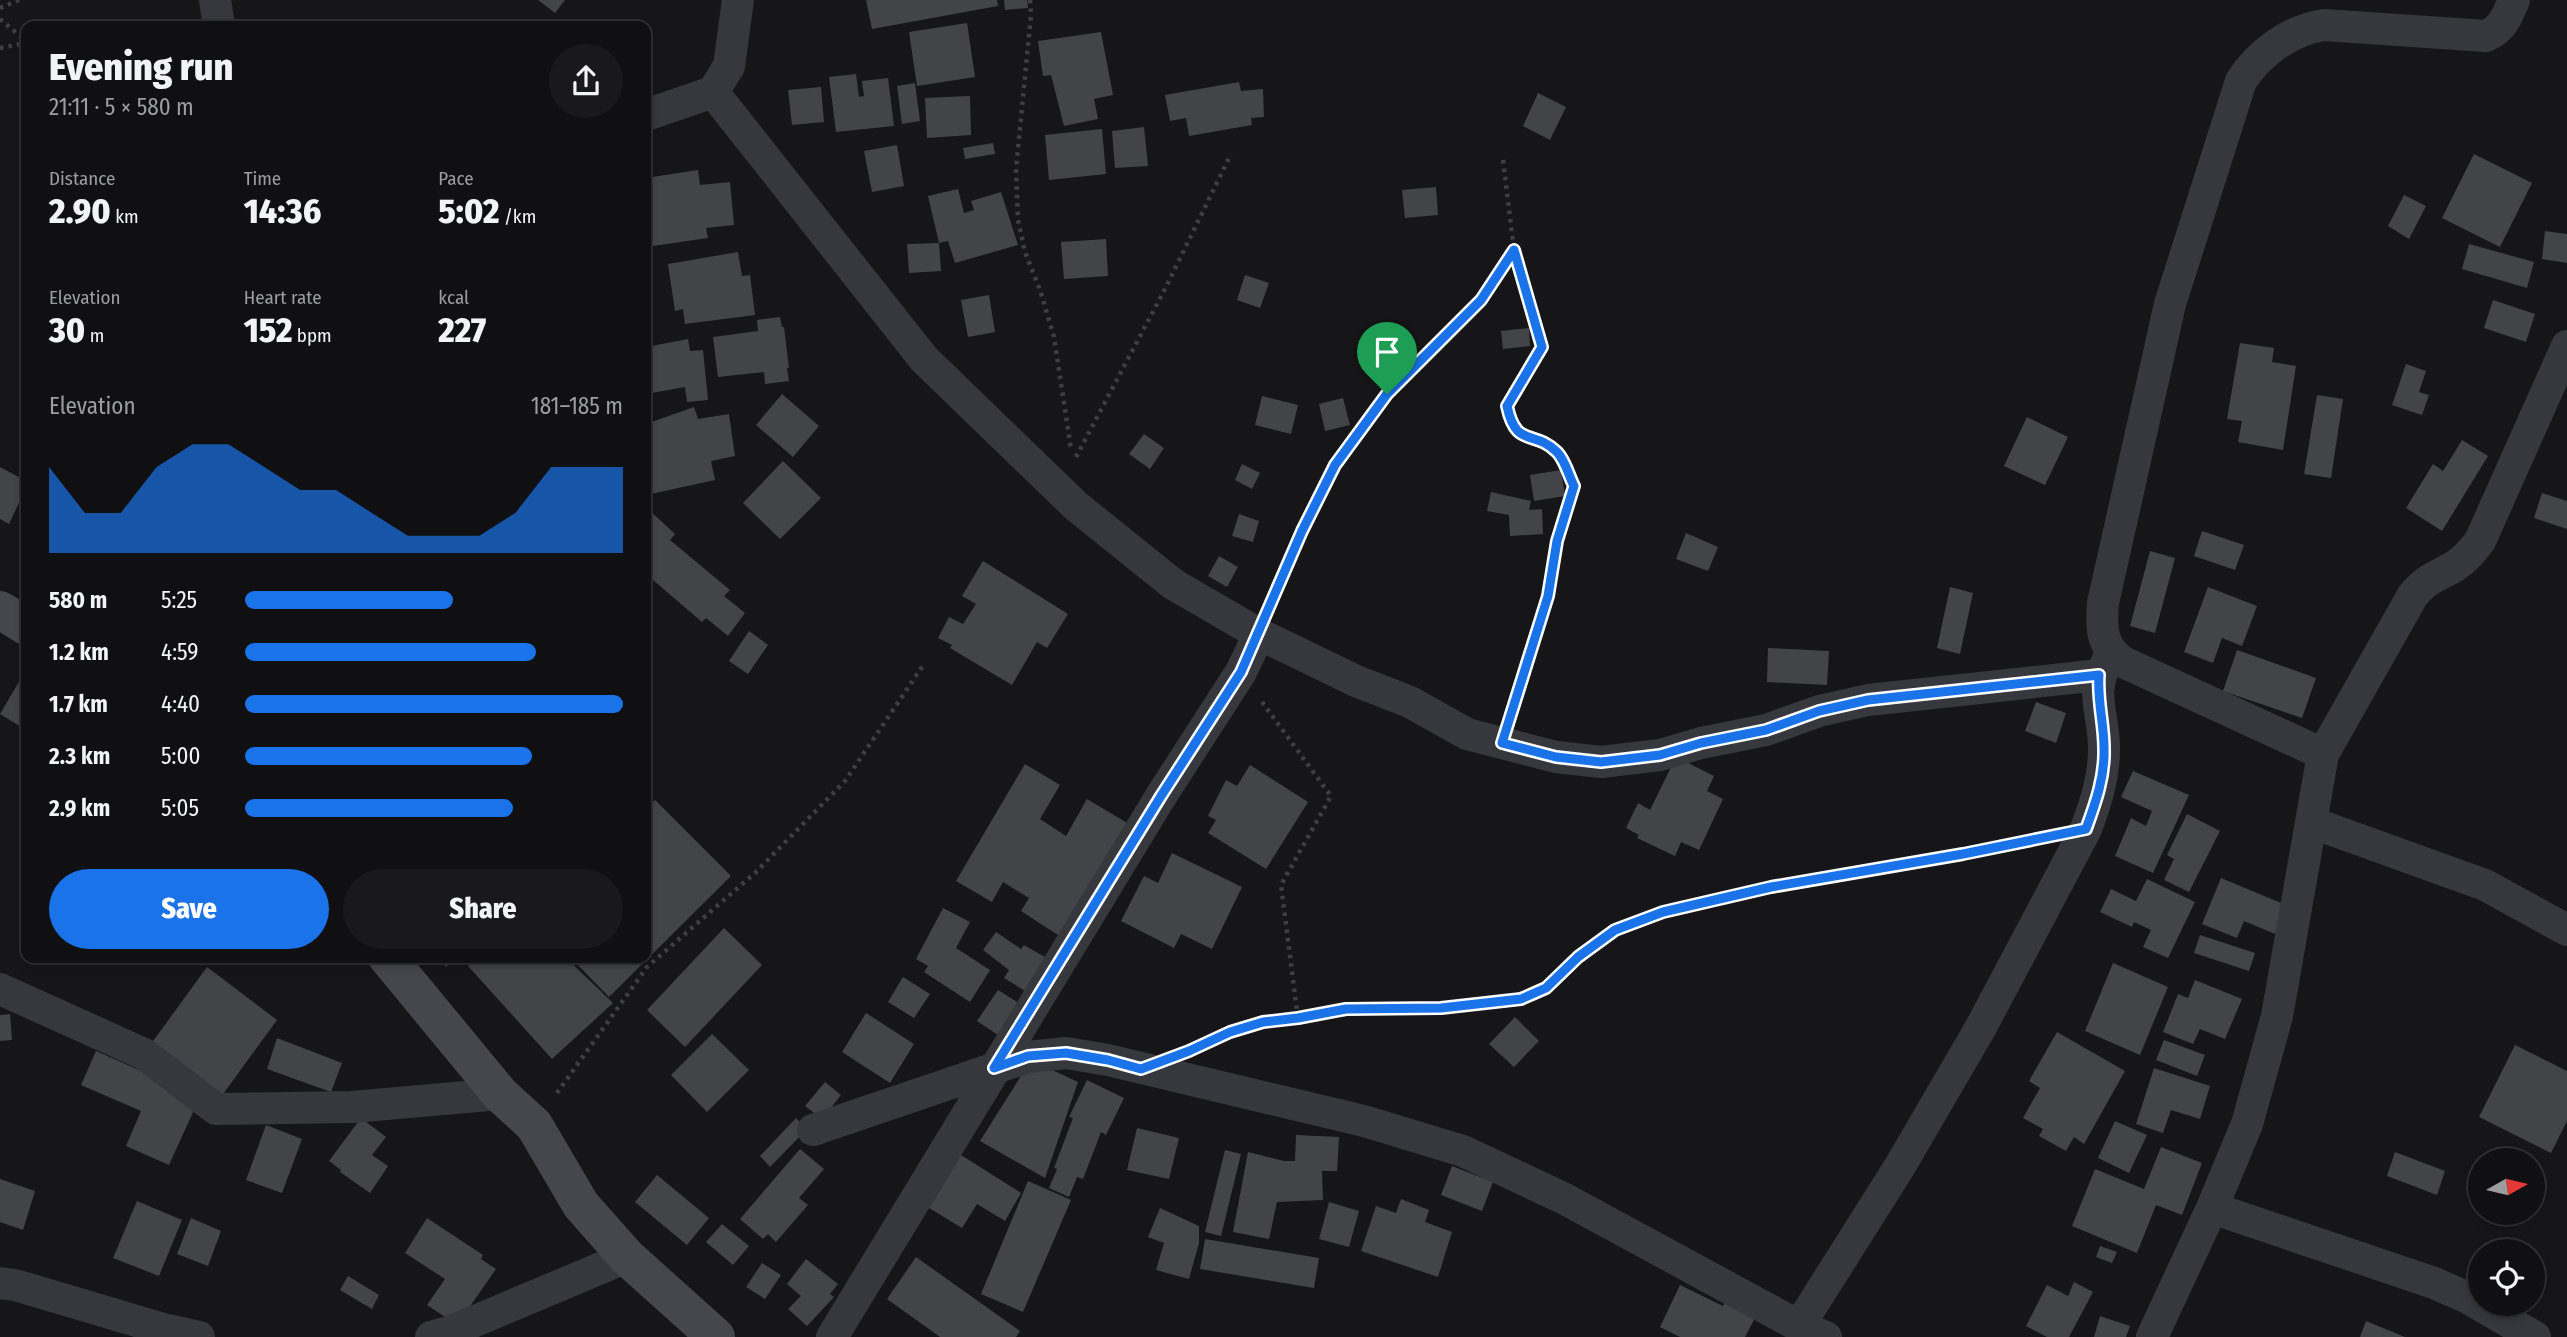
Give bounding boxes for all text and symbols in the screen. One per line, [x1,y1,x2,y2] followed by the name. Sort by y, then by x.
[49,44,233,90] text: Evening run
[549,44,623,118] button: share
[49,93,194,121] text: 21:11 · 5 × 580 m
[49,167,116,190] text: Distance
[244,167,281,190] text: Time
[438,167,474,190] text: Pace
[49,190,111,232] text: 2.90
[244,190,321,232] text: 14:36
[438,190,500,232] text: 5:02
[111,205,139,228] text: km
[500,205,536,228] text: /km
[49,286,121,309] text: Elevation
[244,286,322,309] text: Heart rate
[438,286,469,309] text: kcal
[49,309,85,351] text: 30
[244,309,292,351] text: 152
[438,309,486,351] text: 227
[1357,322,1417,394] pin
[85,324,104,347] text: m
[292,324,332,347] text: bpm
[1368,333,1406,371] icon: arrive
[49,392,136,420] text: Elevation
[531,392,623,420] text: 181–185 m
[49,586,107,614] text: 580 m
[161,586,197,614] text: 5:25
[49,638,109,666] text: 1.2 km
[161,638,199,666] text: 4:59
[49,690,108,718] text: 1.7 km
[161,690,200,718] text: 4:40
[49,742,110,770] text: 2.3 km
[161,742,200,770] text: 5:00
[49,794,110,822] text: 2.9 km
[161,794,199,822] text: 5:05
[49,869,329,949] button: Save
[343,869,623,949] button: Share
[2468,1148,2544,1225] north arrow
[2468,1148,2545,1316] map controls
[2468,1239,2545,1316] button: locate

